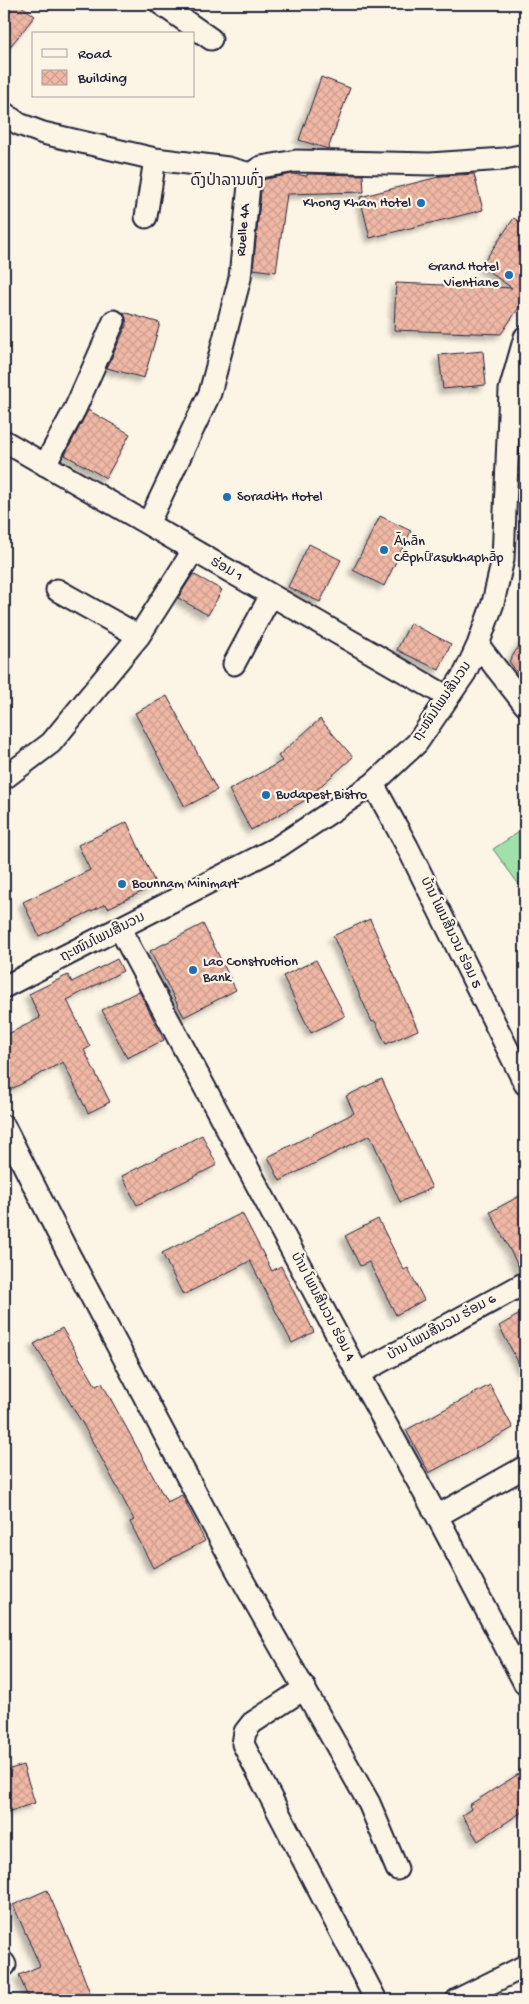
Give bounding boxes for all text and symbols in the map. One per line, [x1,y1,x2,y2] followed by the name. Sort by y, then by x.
[32,32,195,98] legend
[78,46,112,64] text: Road
[77,70,127,88] text: Building
[190,167,264,192] district label: ດົງປ່າລານທົ່ງ
[303,195,411,212] place label: Khong Kham Hotel
[415,197,427,209] marker: Khong Kham Hotel
[233,202,255,257] street label: Ruelle 4A
[428,259,500,292] place label: Grand Hotel Vientiane
[503,269,515,281] marker: Grand Hotel Vientiane
[237,489,323,506] place label: Soradith Hotel
[221,491,233,503] marker: Soradith Hotel
[394,532,504,567] place label: Āhān Cēphư̄asukhaphāp
[378,544,390,556] marker: Āhān Cēphư̄asukhaphāp
[207,553,246,586] street label: ຮ່ອມ 1
[409,658,476,745] street label: ຖະໜົນໂພນສີນວນ
[275,787,367,804] place label: Budapest Bistro
[260,789,272,801] marker: Budapest Bistro
[416,874,485,992] street label: ບ້ານ ໂພນສີນວນ ຮ່ອມ 5
[131,876,239,893] place label: Bounnam Minimart
[116,878,128,890] marker: Bounnam Minimart
[57,908,148,967] street label: ຖະໜົນໂພນສີນວນ
[202,954,298,987] place label: Lao Construction Bank
[187,964,199,976] marker: Lao Construction Bank
[286,1249,359,1365] street label: ບ້ານ ໂພນສີນວນ ຮ່ອມ 4
[384,1290,500,1365] street label: ບ້ານ ໂພນສີນວນ ຮ່ອມ 6

